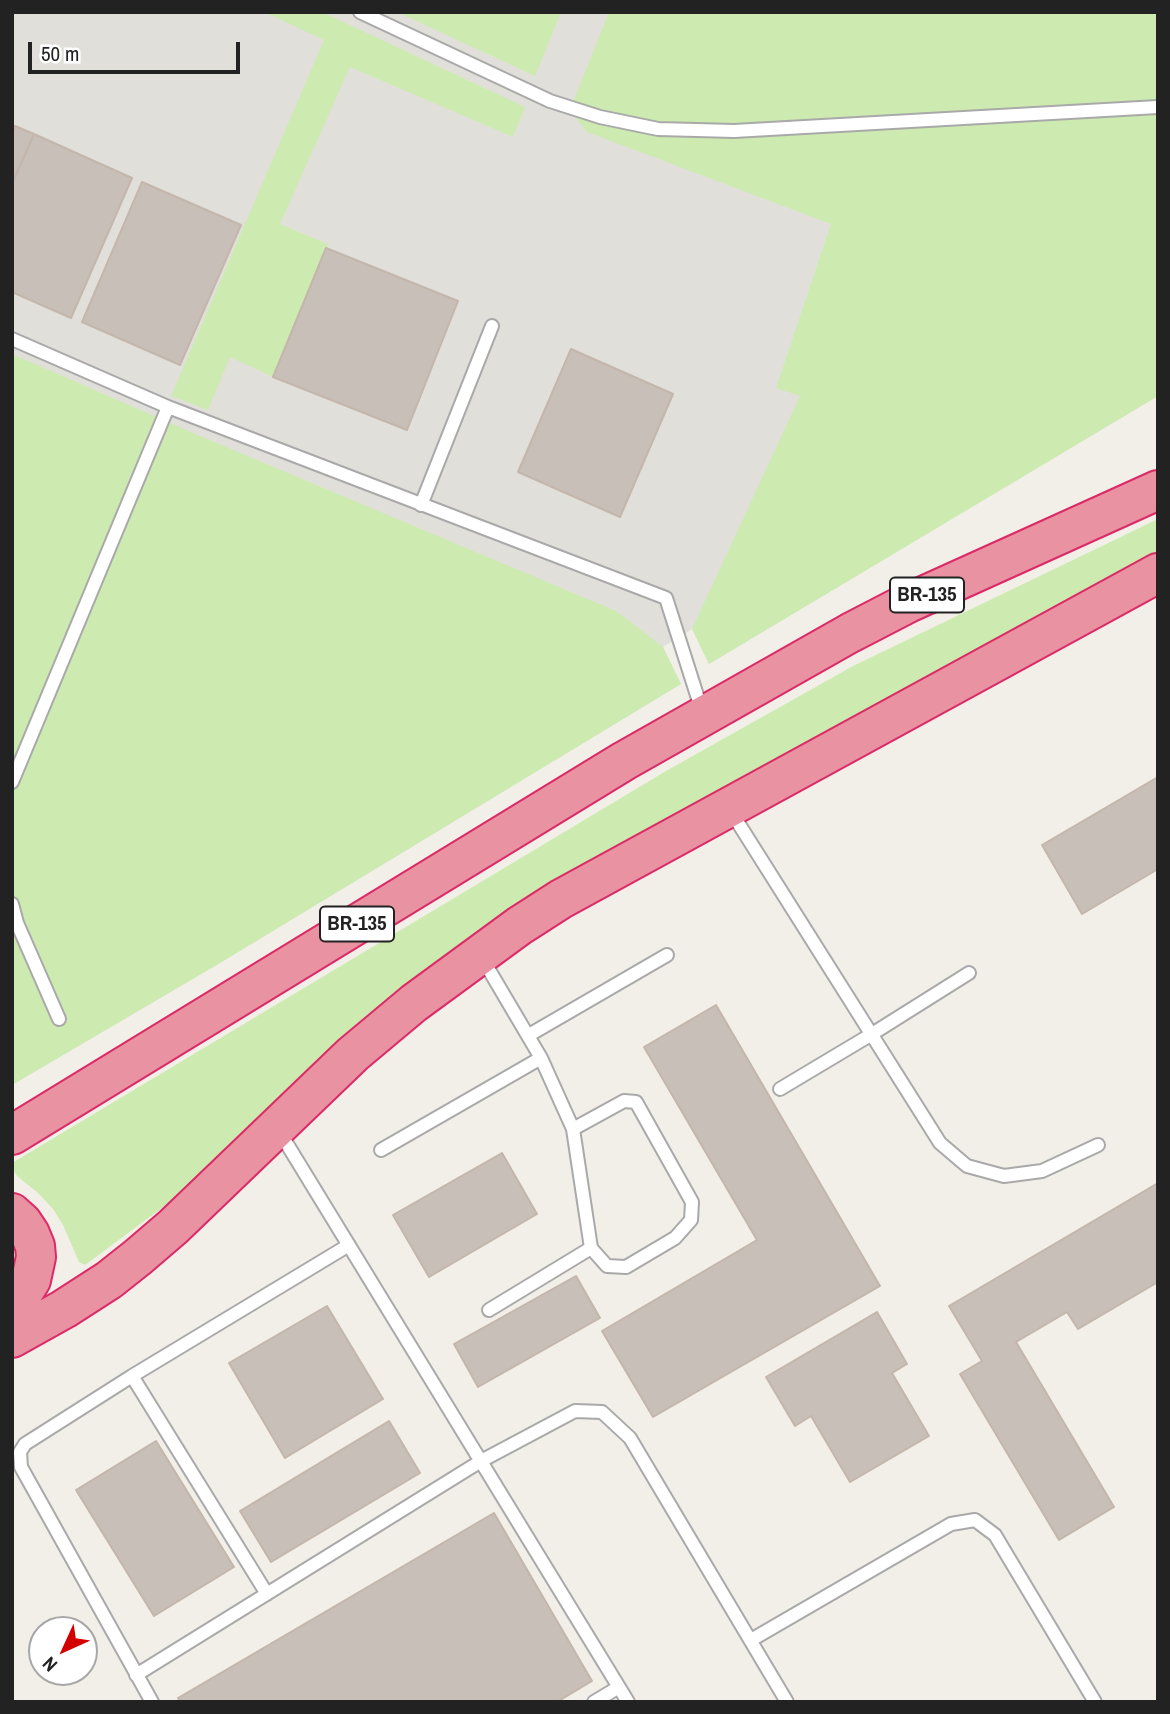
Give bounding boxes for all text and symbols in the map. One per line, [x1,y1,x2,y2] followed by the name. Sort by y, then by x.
[32,28,243,72] scale bar
[41,39,79,68] text: 50 m
[890,578,964,612] road number: BR-135
[320,906,394,942] road number: BR-135
[28,1616,98,1686] north arrow
[36,1651,63,1678] text: N

